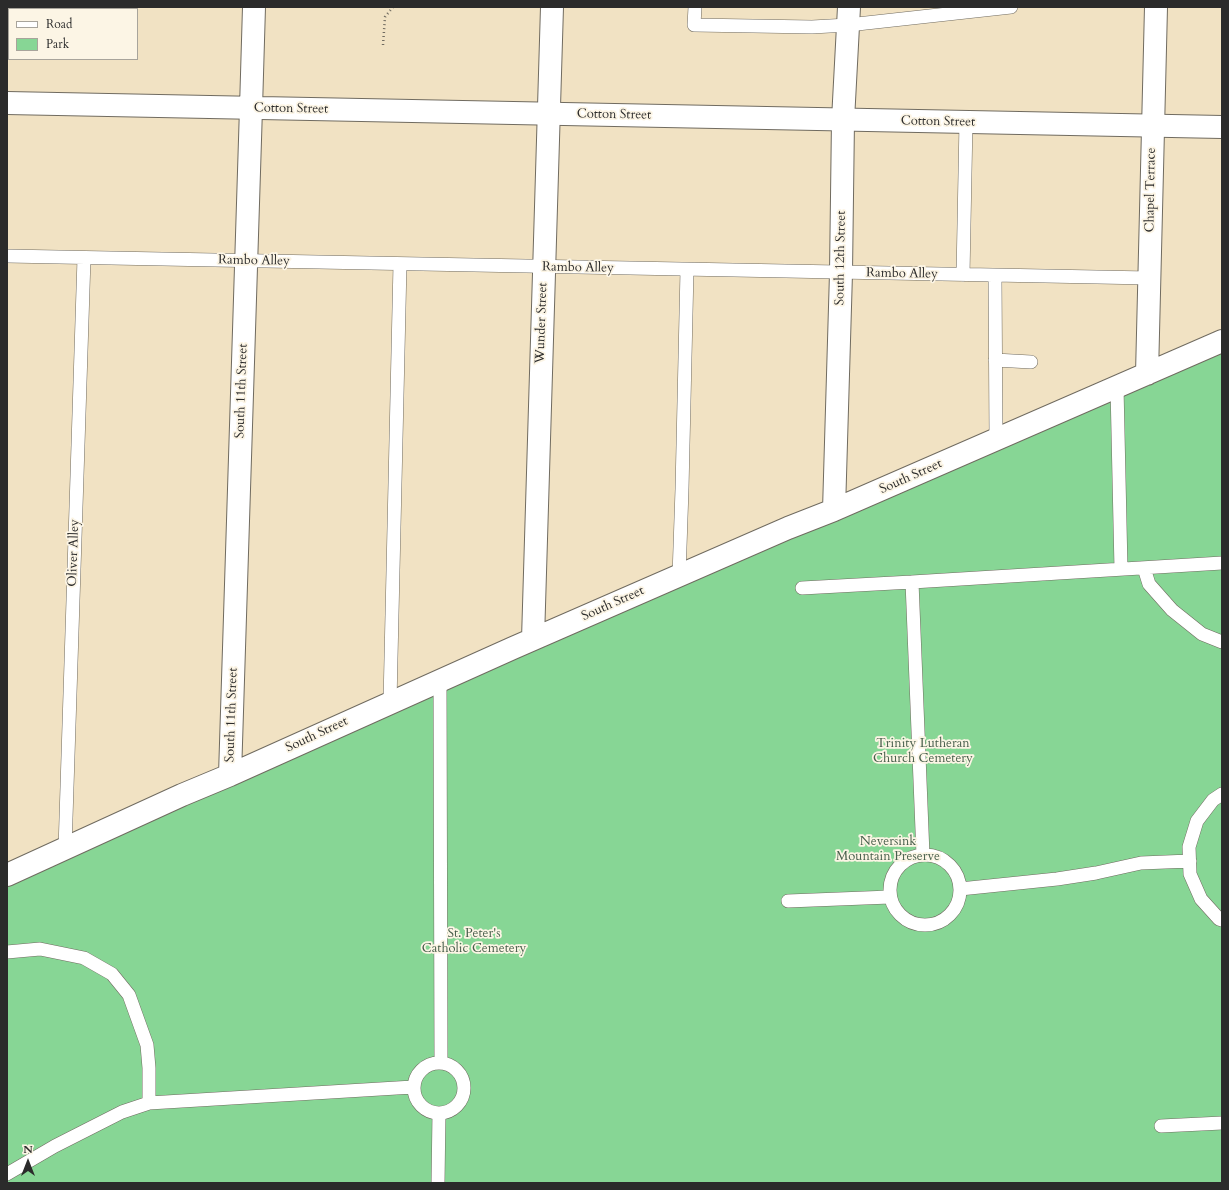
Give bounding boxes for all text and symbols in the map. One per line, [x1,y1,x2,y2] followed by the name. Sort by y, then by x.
[8,8,138,60] legend
[46,16,72,32] text: Road
[46,36,69,52] text: Park
[254,101,328,117] street label: Cotton Street
[577,107,651,123] street label: Cotton Street
[901,114,975,130] street label: Cotton Street
[1142,148,1160,232] street label: Chapel Terrace
[832,211,850,305] street label: South 12th Street
[218,253,290,269] street label: Rambo Alley
[542,260,614,276] street label: Rambo Alley
[866,266,938,282] street label: Rambo Alley
[533,282,551,364] street label: Wunder Street
[233,343,251,439] street label: South 11th Street
[877,456,945,498] street label: South Street
[65,519,83,587] street label: Oliver Alley
[579,583,647,625] street label: South Street
[223,667,241,763] street label: South 11th Street
[283,714,351,756] street label: South Street
[873,736,973,767] park label: Trinity Lutheran Church Cemetery
[836,834,940,865] park label: Neversink Mountain Preserve
[422,926,526,957] park label: St. Peter's Catholic Cemetery
[8,1142,48,1182] north arrow
[23,1142,33,1157] text: N

